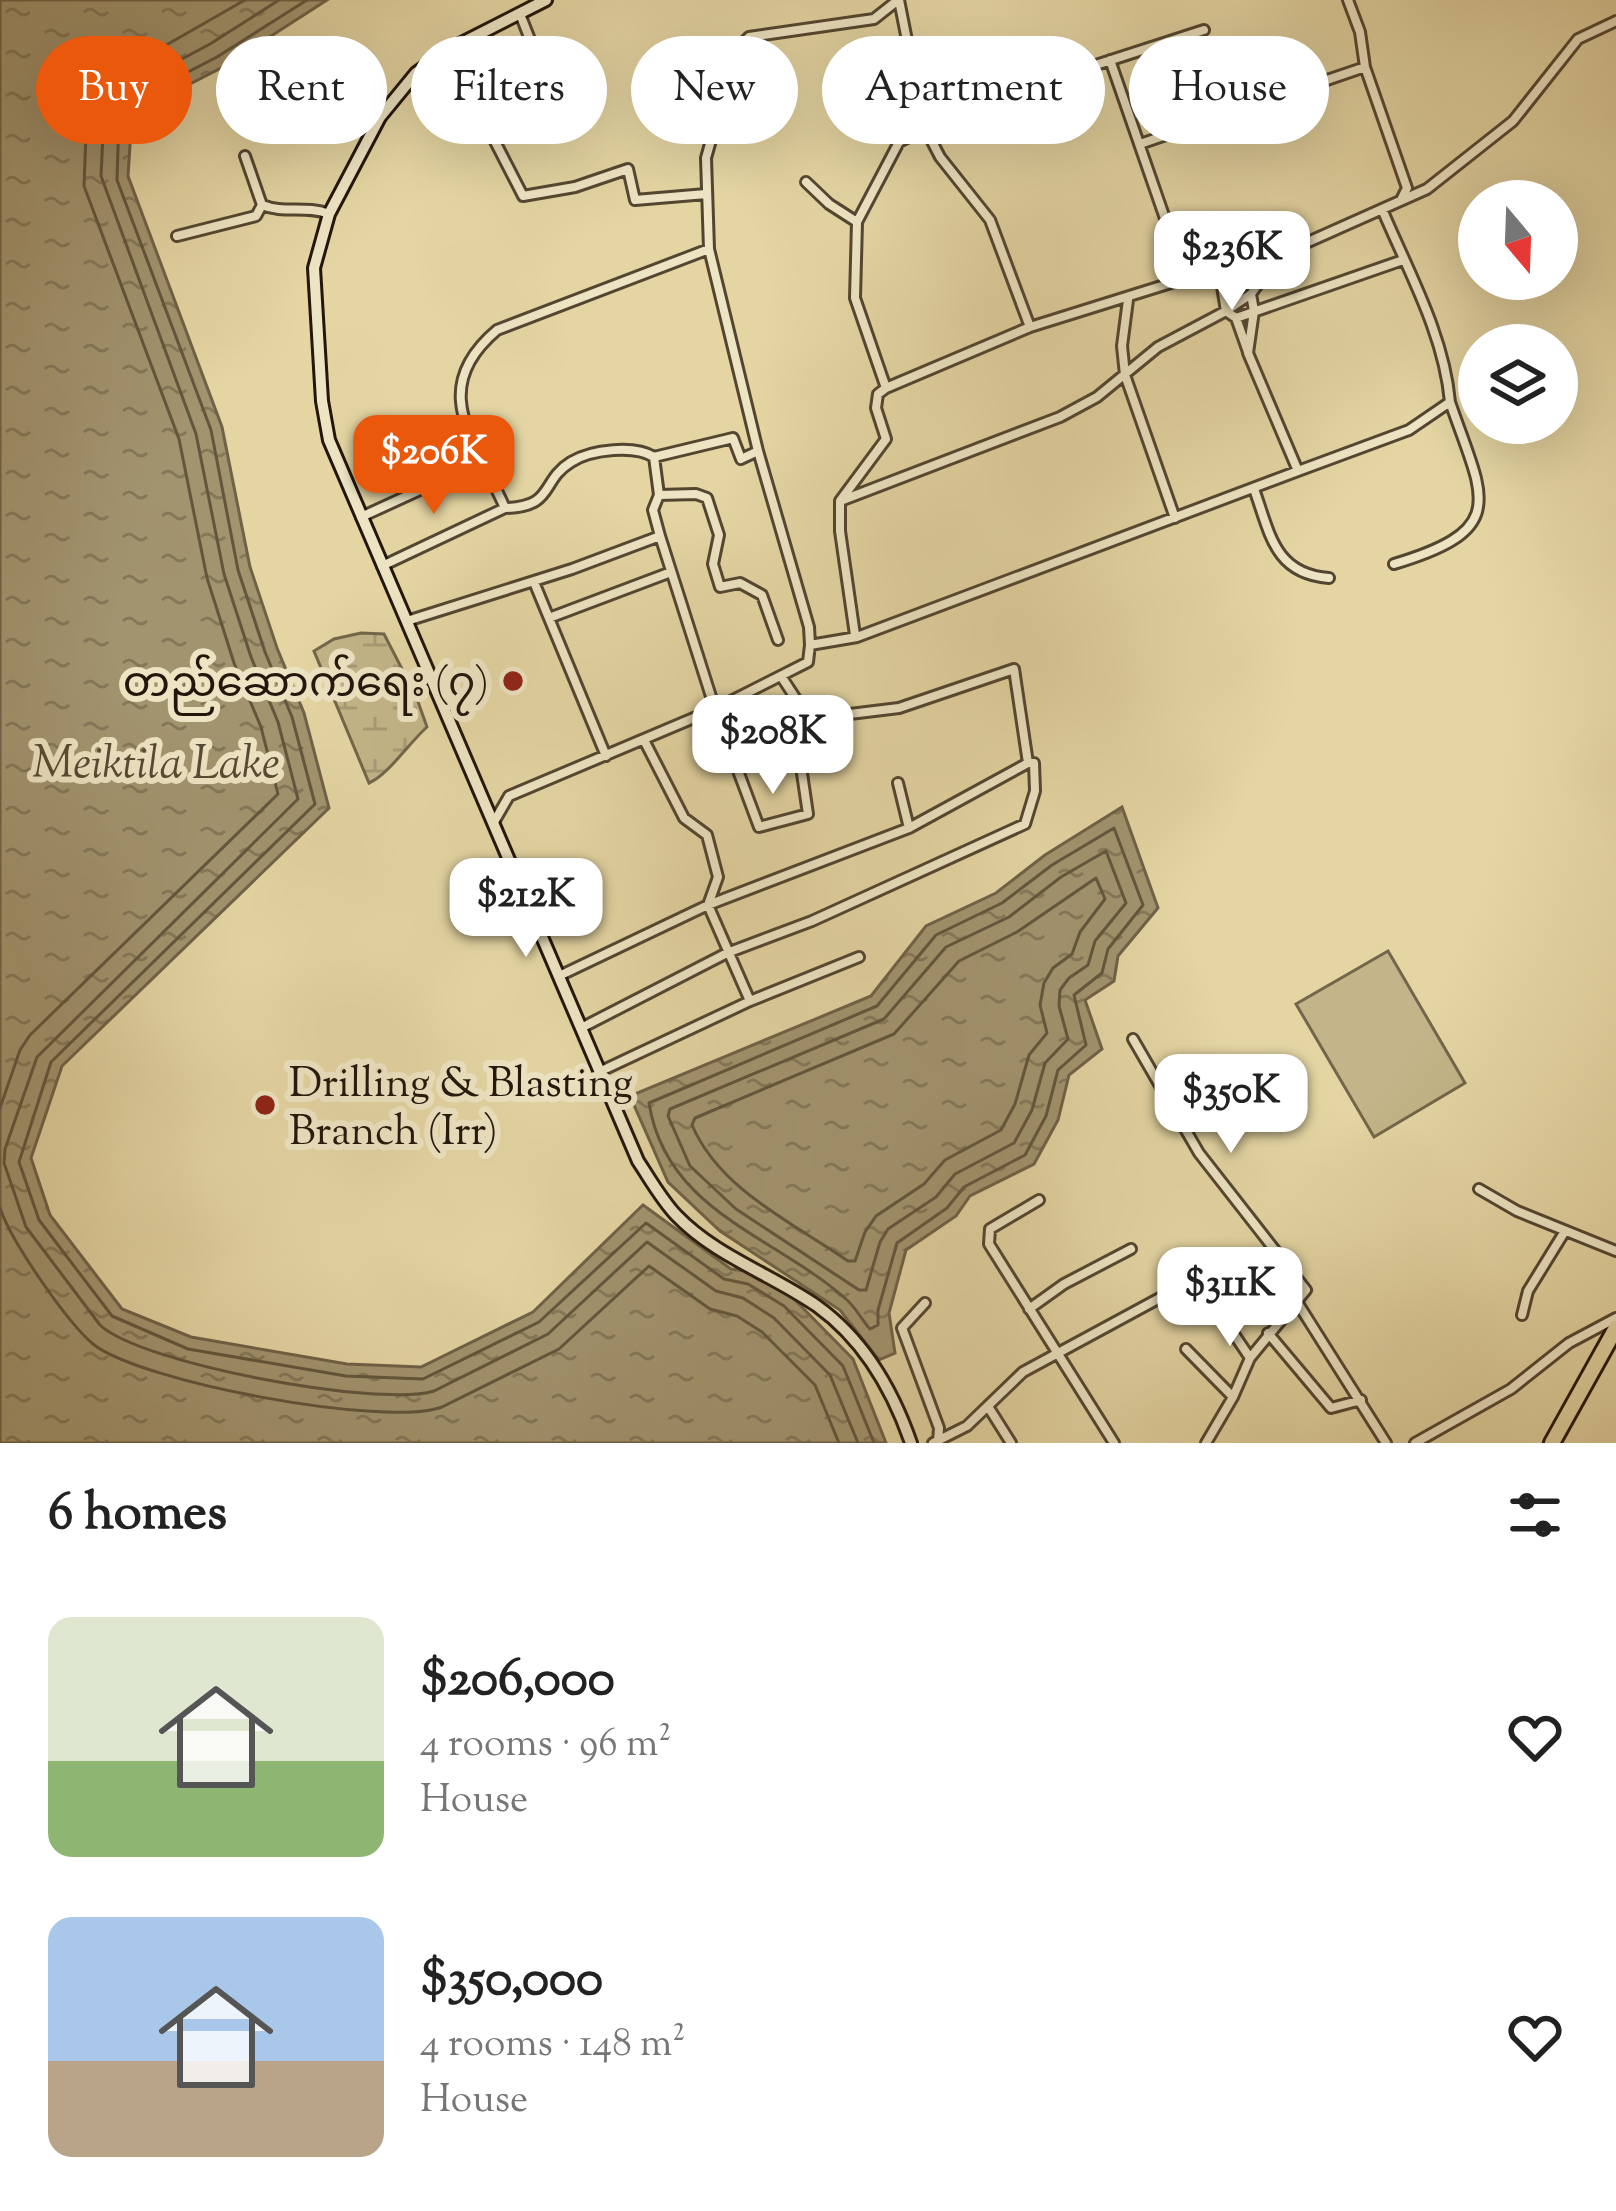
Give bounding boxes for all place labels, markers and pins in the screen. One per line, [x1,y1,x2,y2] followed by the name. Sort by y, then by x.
[1148,211,1316,313] pin: $236K
[350,415,518,517] pin: $206K
[123,654,489,716] place label: တည်ဆောက်ရေး (၇)
[500,668,526,694] marker: တည်ဆောက်ရေး (၇)
[689,695,857,797] pin: $208K
[442,858,610,960] pin: $212K
[1147,1054,1315,1156] pin: $350K
[289,1056,633,1164] place label: Drilling & Blasting Branch (Irr)
[252,1092,278,1118] marker: Drilling & Blasting Branch (Irr)
[1146,1247,1314,1349] pin: $311K

